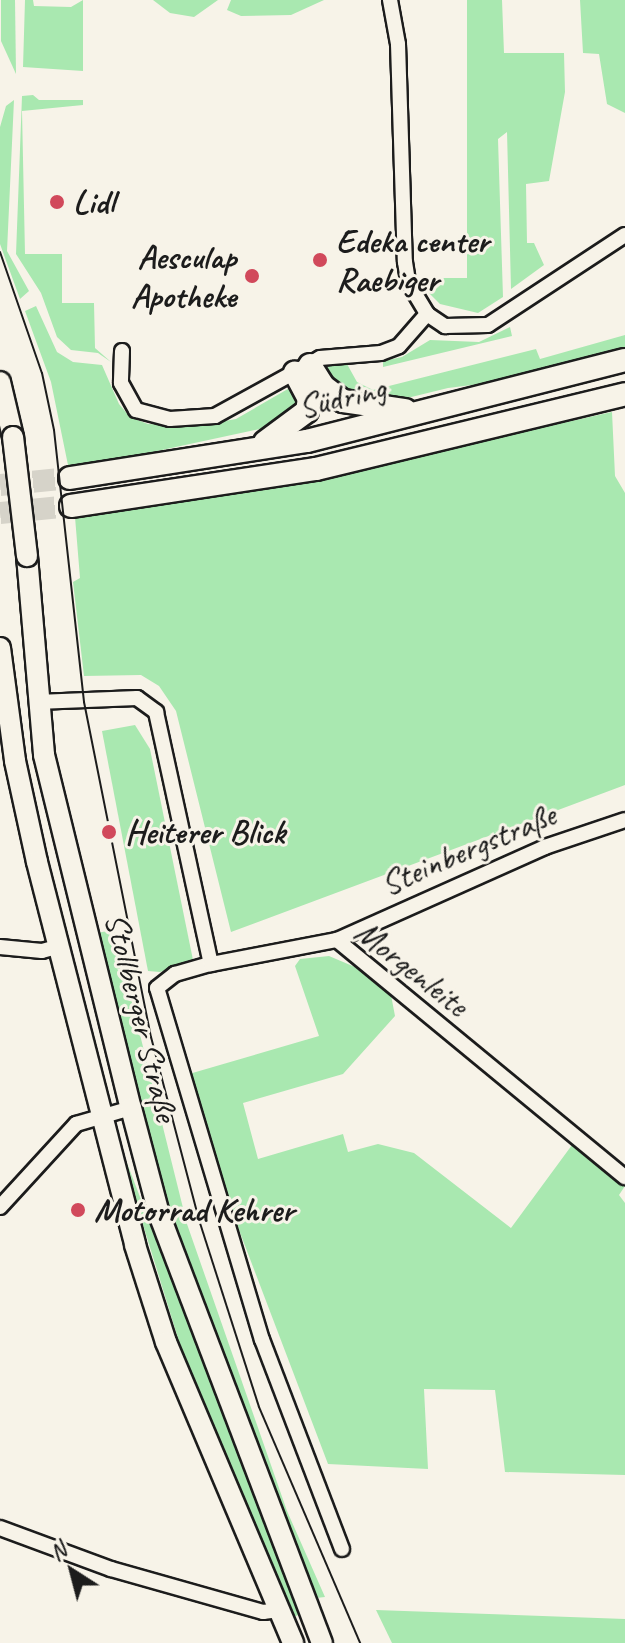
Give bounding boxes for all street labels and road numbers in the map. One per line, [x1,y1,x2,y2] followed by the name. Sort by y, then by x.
[294,367,390,427] street label: Südring
[374,794,562,904] street label: Steinbergstraße
[96,908,188,1126] street label: Stollberger Straße
[347,911,477,1025] street label: Morgenleite

